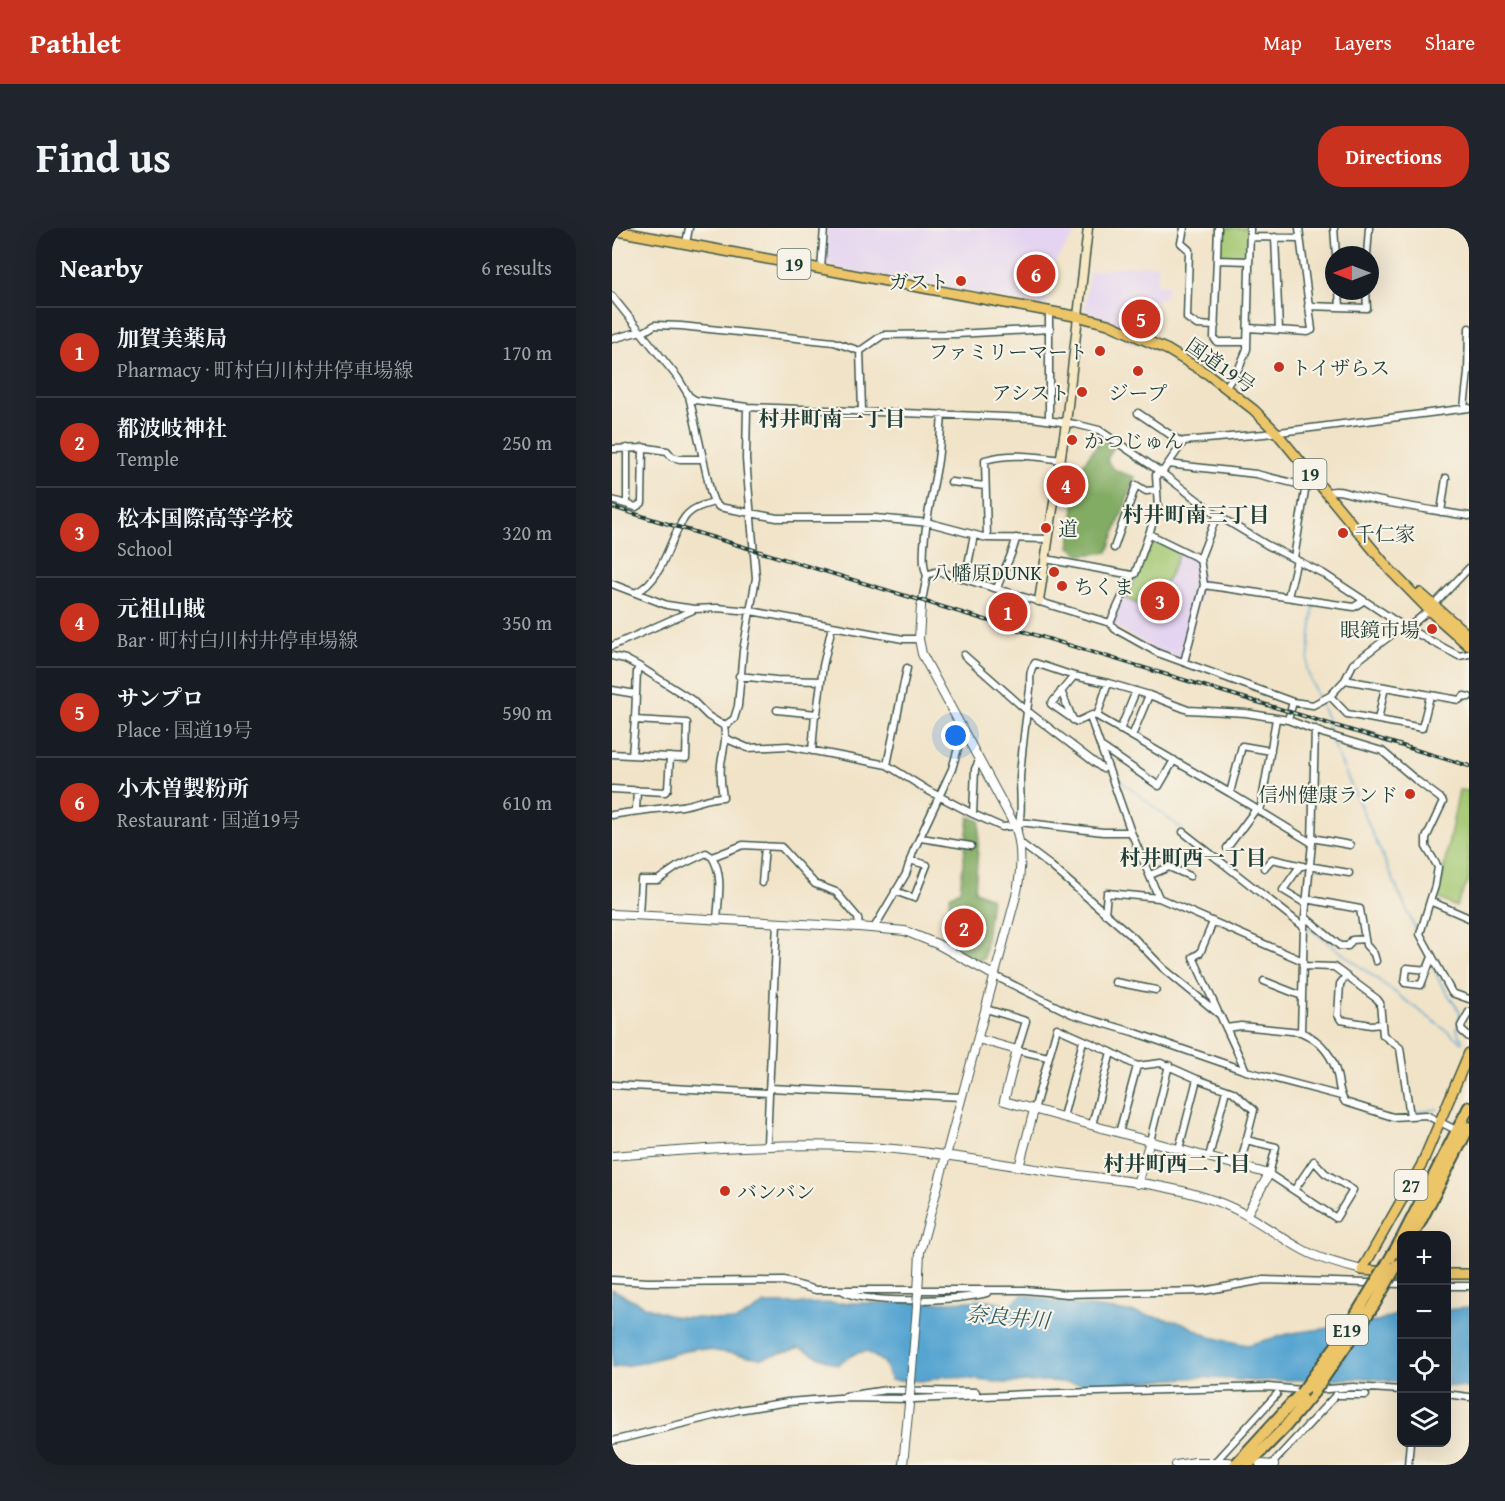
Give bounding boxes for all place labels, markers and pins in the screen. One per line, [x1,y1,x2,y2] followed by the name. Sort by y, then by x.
[1016,252,1056,296] pin: 6
[889,267,949,296] place label: ガスト
[954,274,968,288] marker: ガスト
[1122,296,1160,341] pin: 5
[928,337,1088,366] place label: ファミリーマート
[1093,344,1107,358] marker: ファミリーマート
[1291,353,1390,382] place label: トイザらス
[1272,360,1286,374] marker: トイザらス
[1131,364,1145,378] marker: ジープ
[991,378,1070,407] place label: アシスト
[1109,378,1168,407] place label: ジープ
[1075,385,1089,399] marker: アシスト
[1084,426,1184,455] place label: かつじゅん
[1065,433,1079,447] marker: かつじゅん
[1046,462,1086,508] pin: 4
[1058,514,1078,543] place label: 道
[1355,519,1415,548] place label: 千仁家
[1039,521,1053,535] marker: 道
[1336,526,1350,540] marker: 千仁家
[932,558,1042,587] place label: 八幡原DUNK
[1047,565,1061,579] marker: 八幡原DUNK
[1074,572,1134,601] place label: ちくま
[1140,578,1180,623] pin: 3
[1055,579,1069,593] marker: ちくま
[988,590,1028,634] pin: 1
[1340,615,1420,644] place label: 眼鏡市場
[1425,622,1439,636] marker: 眼鏡市場
[1258,780,1398,809] place label: 信州健康ランド
[1403,787,1417,801] marker: 信州健康ランド
[944,906,984,950] pin: 2
[737,1177,816,1206] place label: バンバン
[718,1184,732,1198] marker: バンバン

